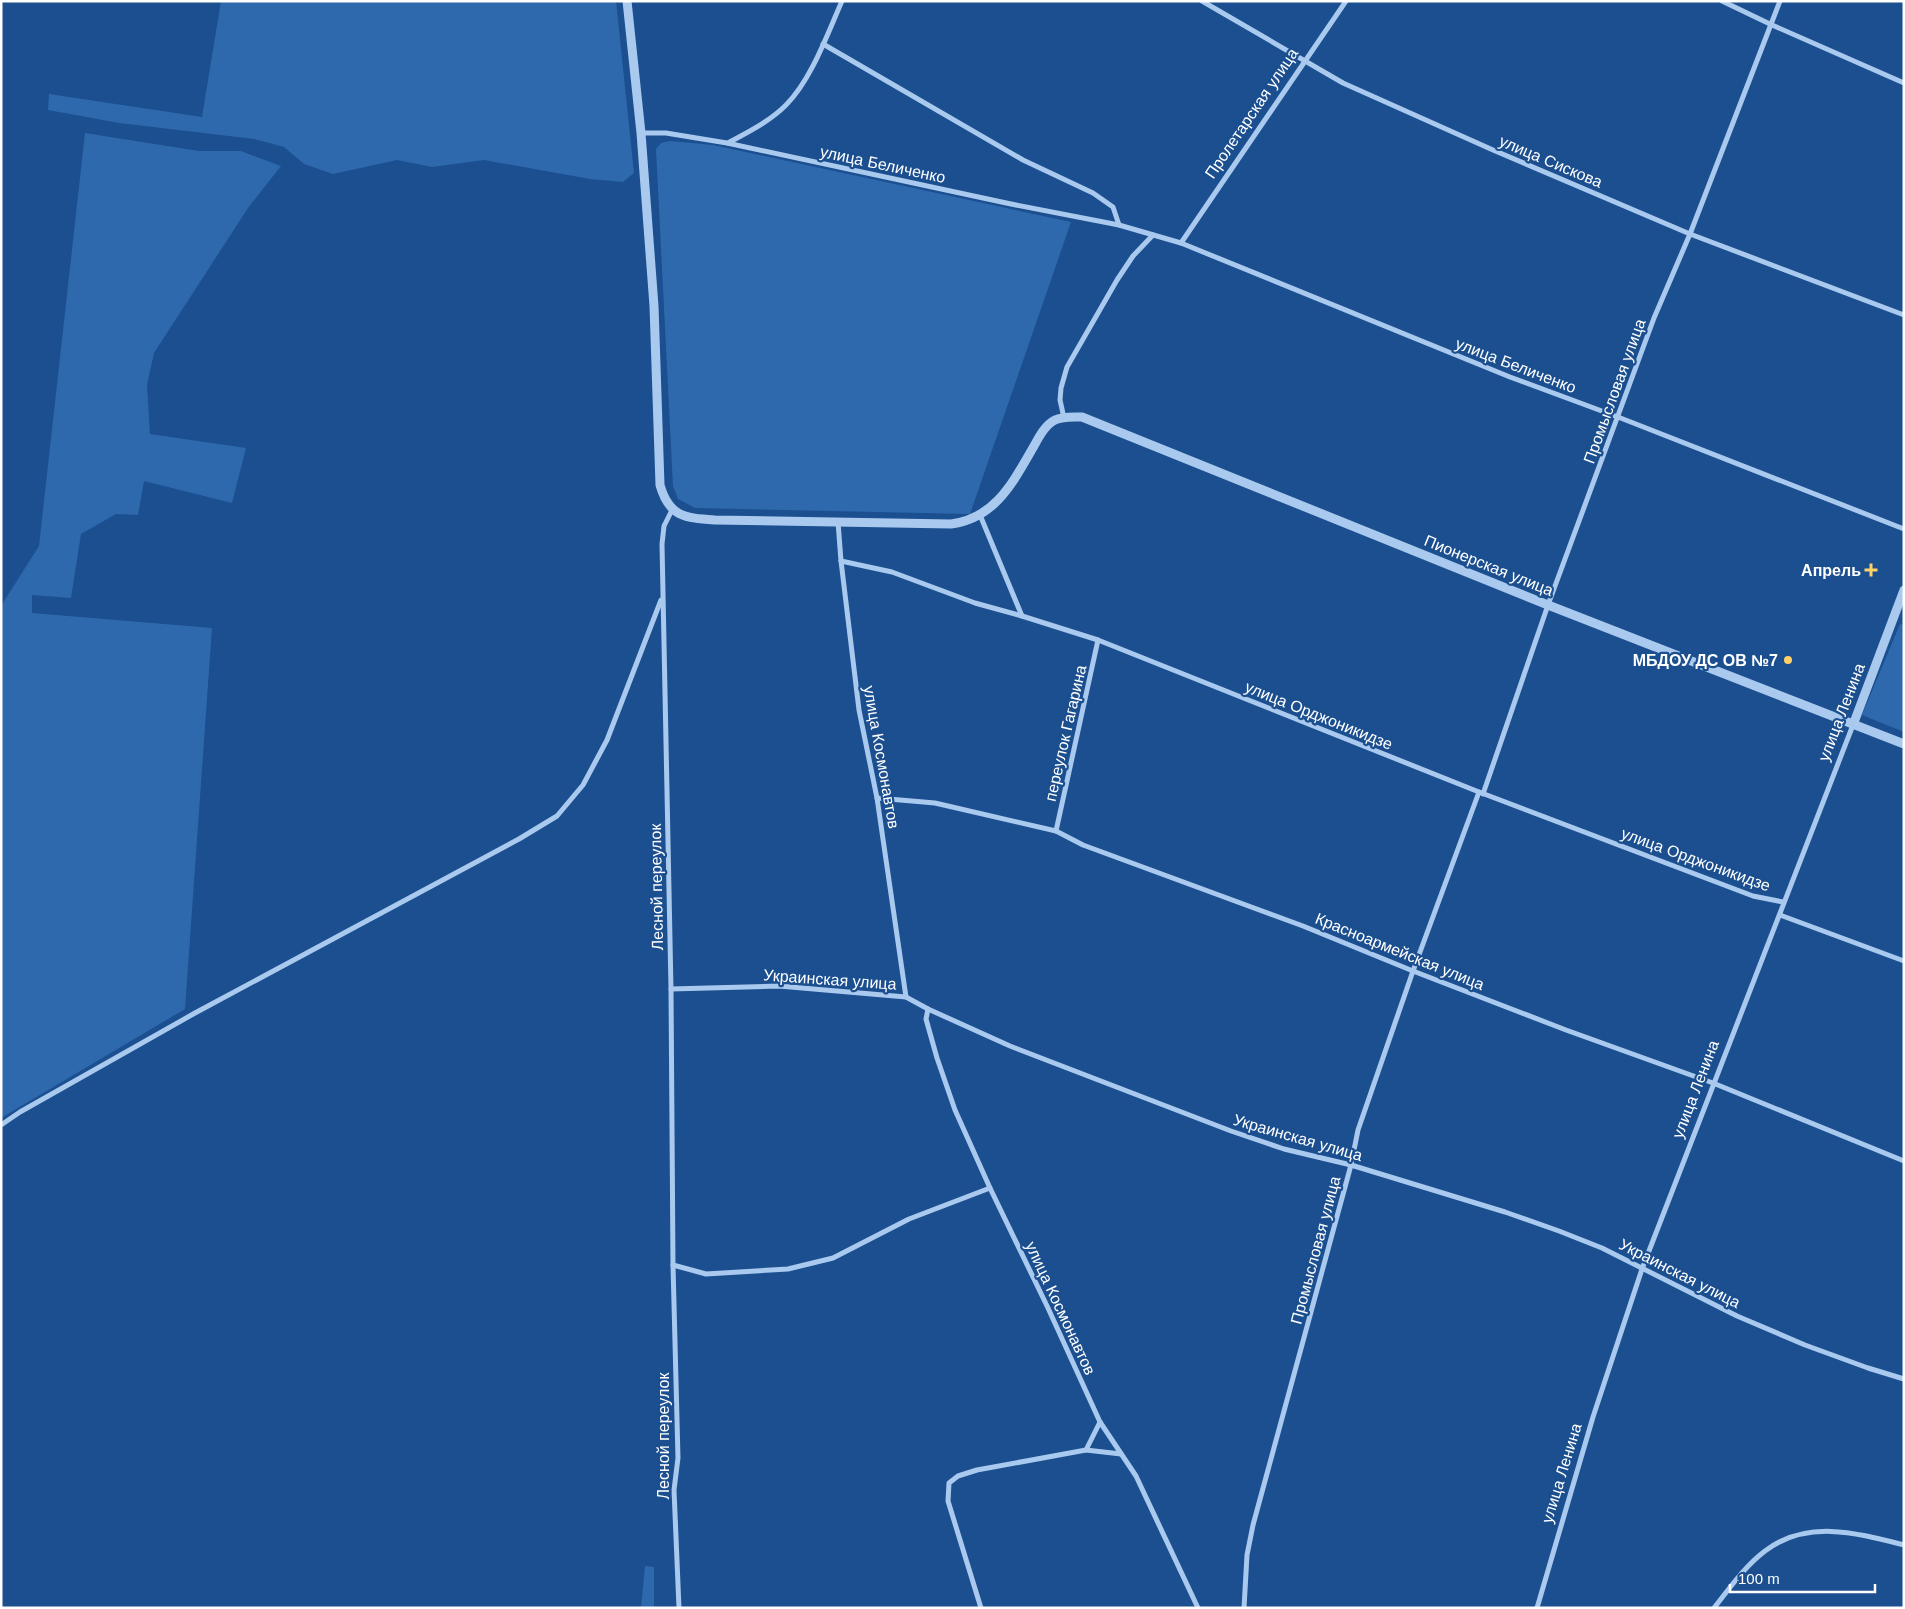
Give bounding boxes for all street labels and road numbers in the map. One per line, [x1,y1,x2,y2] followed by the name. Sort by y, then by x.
[1202,45,1301,181] street label: Пролетарская улица
[1497,132,1605,191] street label: улица Сискова
[819,143,947,186] street label: улица Беличенко
[1580,317,1649,466] street label: Промысловая улица
[1453,335,1579,396] street label: улица Беличенко
[1422,532,1556,599] street label: Пионерская улица
[1815,661,1868,763] street label: улица Ленина
[1042,663,1089,803] street label: переулок Гагарина
[1243,678,1395,753] street label: улица Орджоникидзе
[861,684,902,830] street label: улица Космонавтов
[647,822,666,951] street label: Лесной переулок
[1619,825,1773,894] street label: улица Орджоникидзе
[1313,910,1487,993] street label: Красноармейская улица
[763,966,897,993] street label: Украинская улица
[1669,1038,1722,1140] street label: улица Ленина
[1231,1111,1364,1164] street label: Украинская улица
[1288,1174,1343,1326] street label: Промысловая улица
[1617,1236,1743,1311] street label: Украинская улица
[1022,1239,1099,1378] street label: улица Космонавтов
[655,1372,672,1499] street label: Лесной переулок
[1538,1421,1585,1525] street label: улица Ленина

